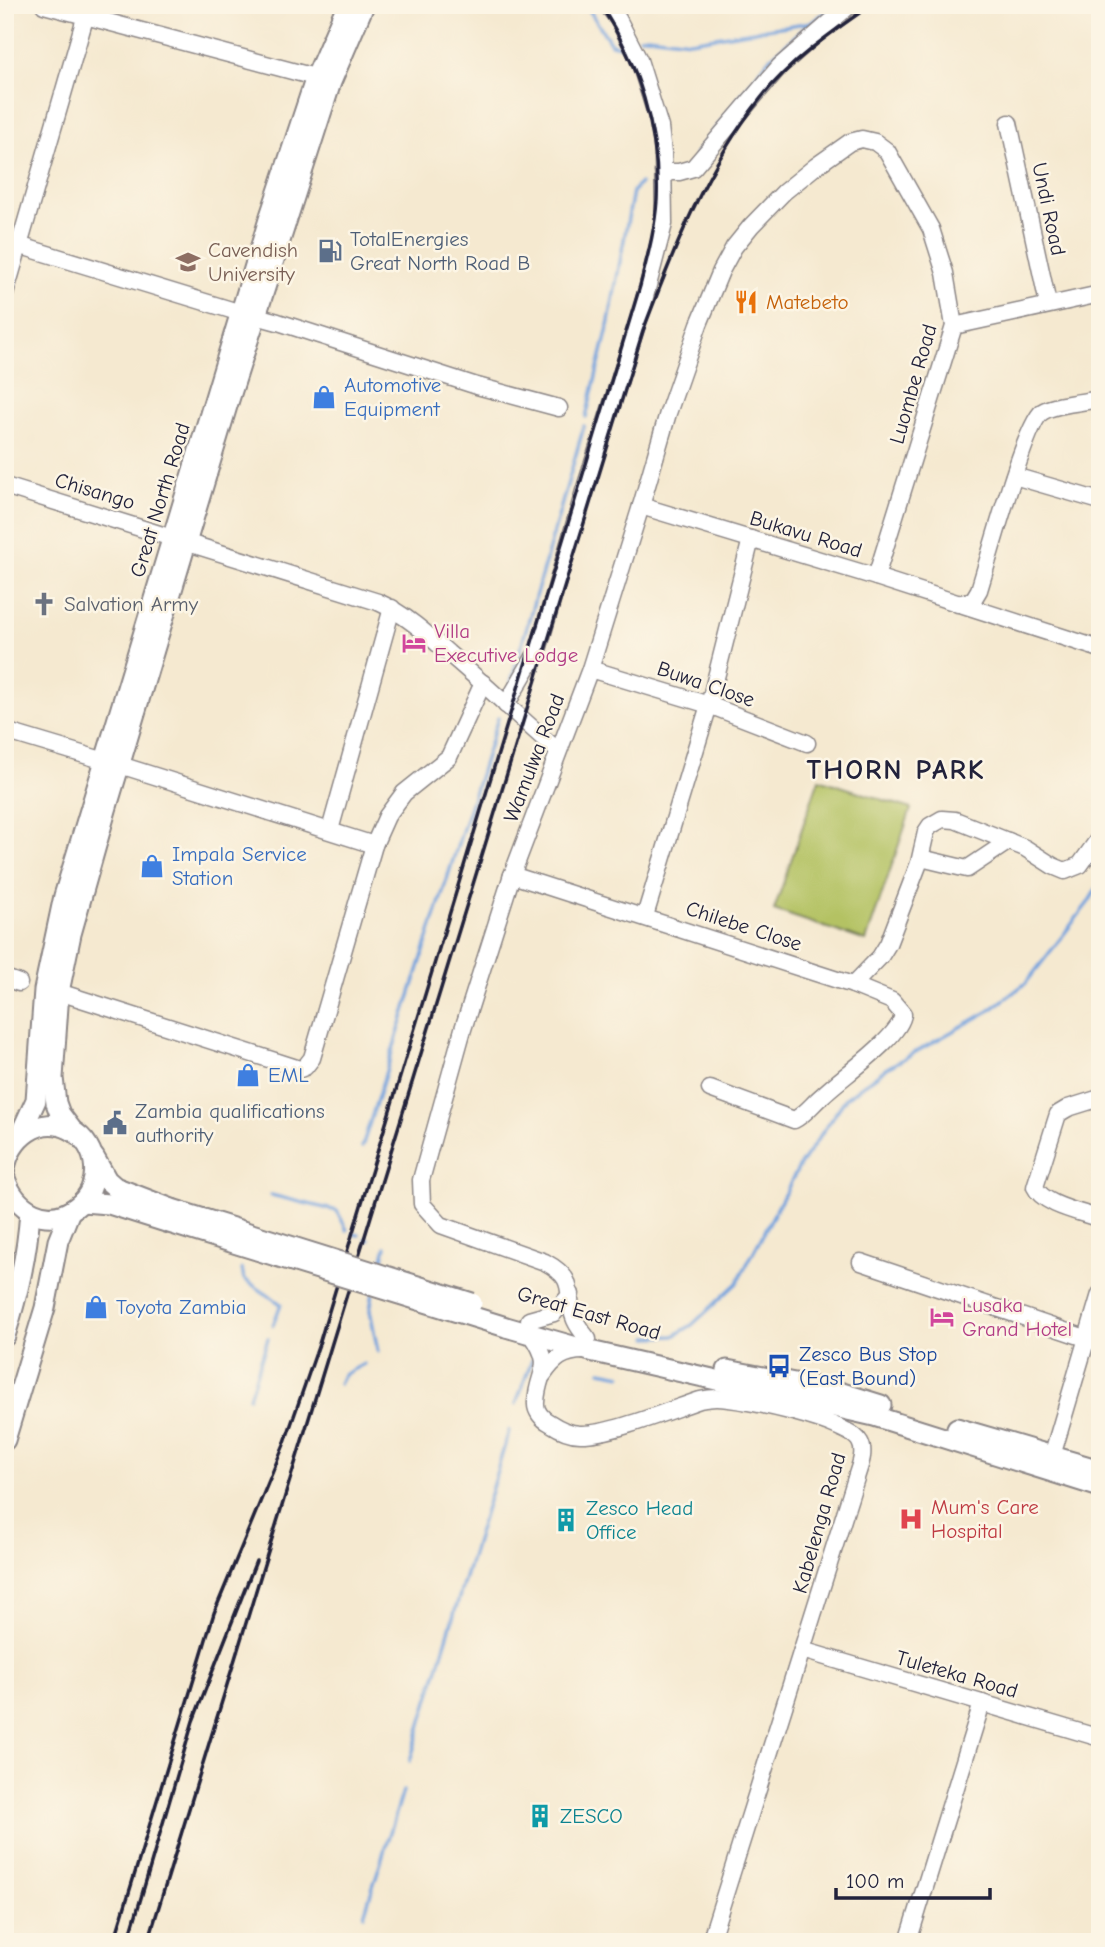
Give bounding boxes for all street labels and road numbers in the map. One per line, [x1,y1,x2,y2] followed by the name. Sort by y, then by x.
[1027,160,1071,258] street label: Undi Road
[884,321,942,447] street label: Luombe Road
[125,420,195,580] street label: Great North Road
[52,467,138,515] street label: Chisango
[747,506,865,562] street label: Bukavu Road
[654,656,758,712] street label: Buwa Close
[498,690,570,826] street label: Wamulwa Road
[683,896,805,956] street label: Chilebe Close
[515,1281,663,1345] street label: Great East Road
[787,1450,851,1596] street label: Kabelenga Road
[893,1645,1021,1703] street label: Tuleteka Road

